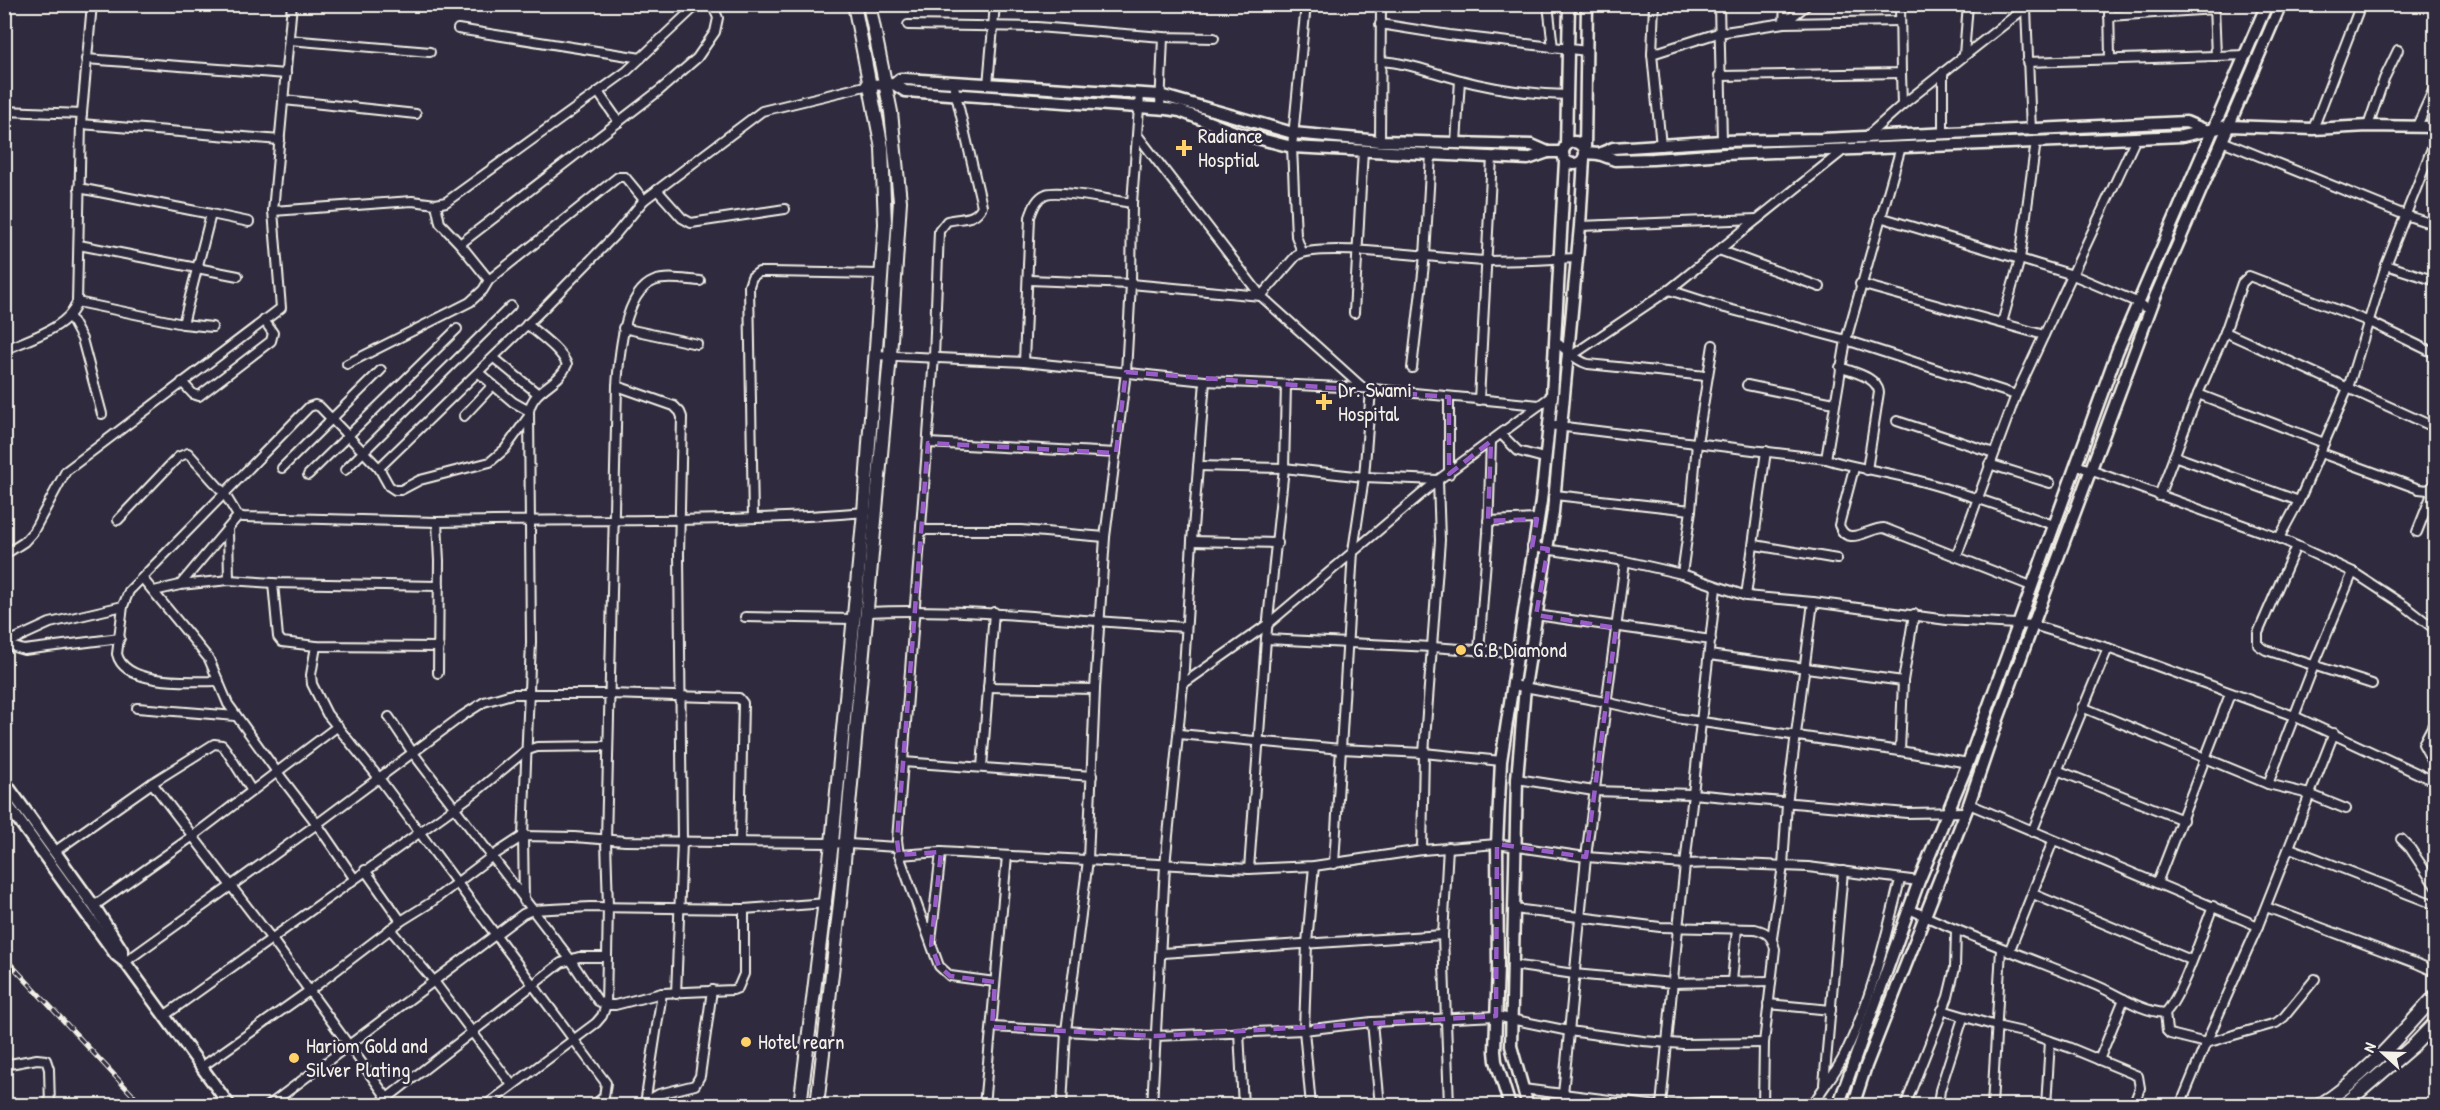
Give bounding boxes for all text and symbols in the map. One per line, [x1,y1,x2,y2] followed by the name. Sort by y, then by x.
[1198,121,1263,174] place label: Radiance Hosptial
[1175,139,1193,157] marker: Radiance Hosptial
[1338,375,1412,428] place label: Dr. Swami Hospital
[1315,393,1333,411] marker: Dr. Swami Hospital
[1473,635,1567,664] place label: G B Diamond
[1454,643,1468,657] marker: G B Diamond
[2353,1023,2413,1083] north arrow
[758,1027,845,1056] place label: Hotel rearn
[306,1031,428,1084] place label: Hariom Gold and Silver Plating
[739,1035,753,1049] marker: Hotel rearn
[2357,1039,2381,1055] text: N
[287,1051,301,1065] marker: Hariom Gold and Silver Plating

